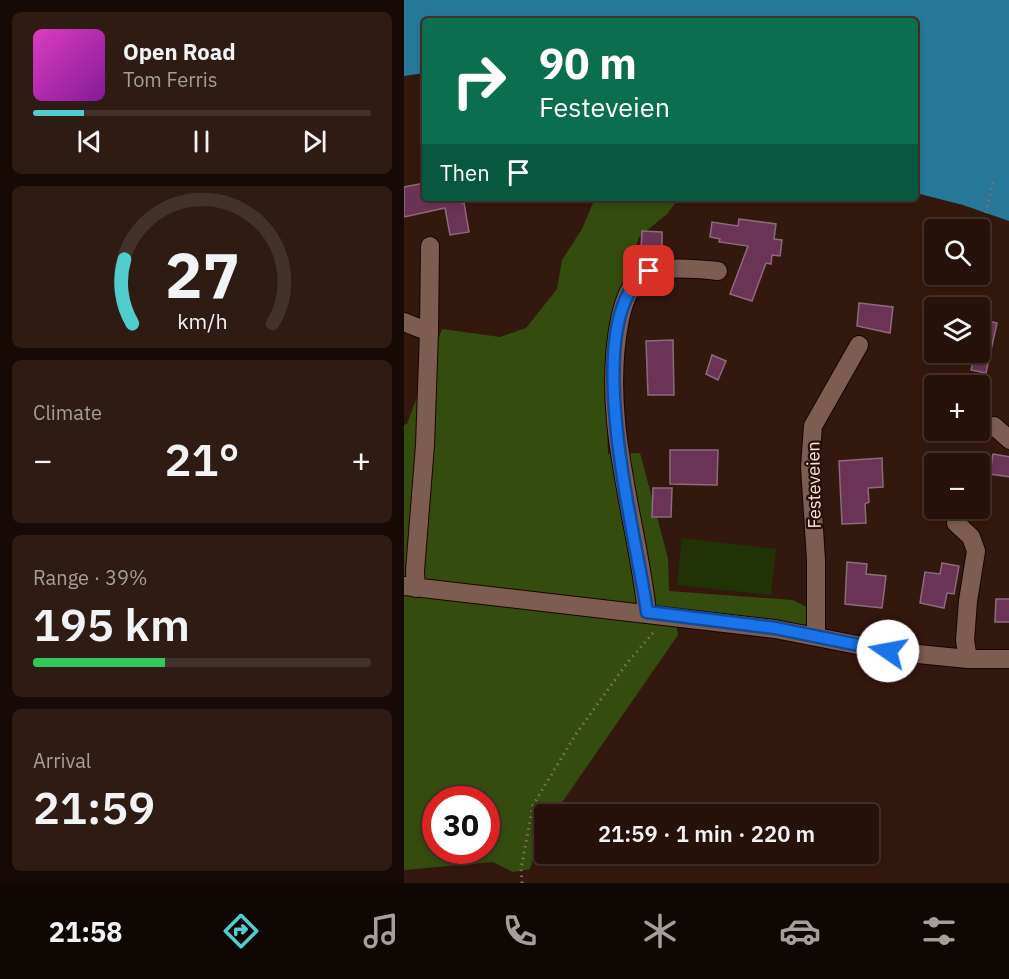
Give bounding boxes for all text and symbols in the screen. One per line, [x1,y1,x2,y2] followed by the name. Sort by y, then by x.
[539,36,637,91] text: 90 m
[123,37,236,66] text: Open Road
[440,42,518,120] icon: right
[123,66,218,93] text: Tom Ferris
[539,89,670,124] text: Festeveien
[73,125,106,158] icon: previous
[185,125,218,158] icon: pause
[298,125,331,158] icon: next
[502,156,535,189] icon: arrive
[440,158,490,187] text: Then
[924,219,990,519] map controls
[924,219,990,285] button: search
[165,234,239,315] text: 27
[623,245,674,296] pin
[632,254,665,287] icon: arrive
[924,297,990,363] button: layers
[177,308,227,336] text: km/h
[924,375,990,441] button: +
[33,399,102,426] text: Climate
[164,430,240,488] text: 21°
[33,438,53,481] text: −
[351,438,371,481] text: +
[801,441,826,529] street label: Festeveien
[924,453,990,519] button: −
[33,564,148,591] text: Range · 39%
[33,595,190,653] text: 195 km
[856,619,920,683] position arrow
[33,747,91,774] text: Arrival
[33,778,155,836] text: 21:59
[422,786,500,864] speed limit sign: 30
[598,819,815,848] text: 21:59 · 1 min · 220 m
[220,910,262,952] icon: directions
[360,910,402,952] icon: music
[499,910,541,952] icon: phone
[639,910,681,952] icon: climate
[779,910,821,952] icon: car
[918,910,960,952] icon: filters
[49,914,123,949] text: 21:58

